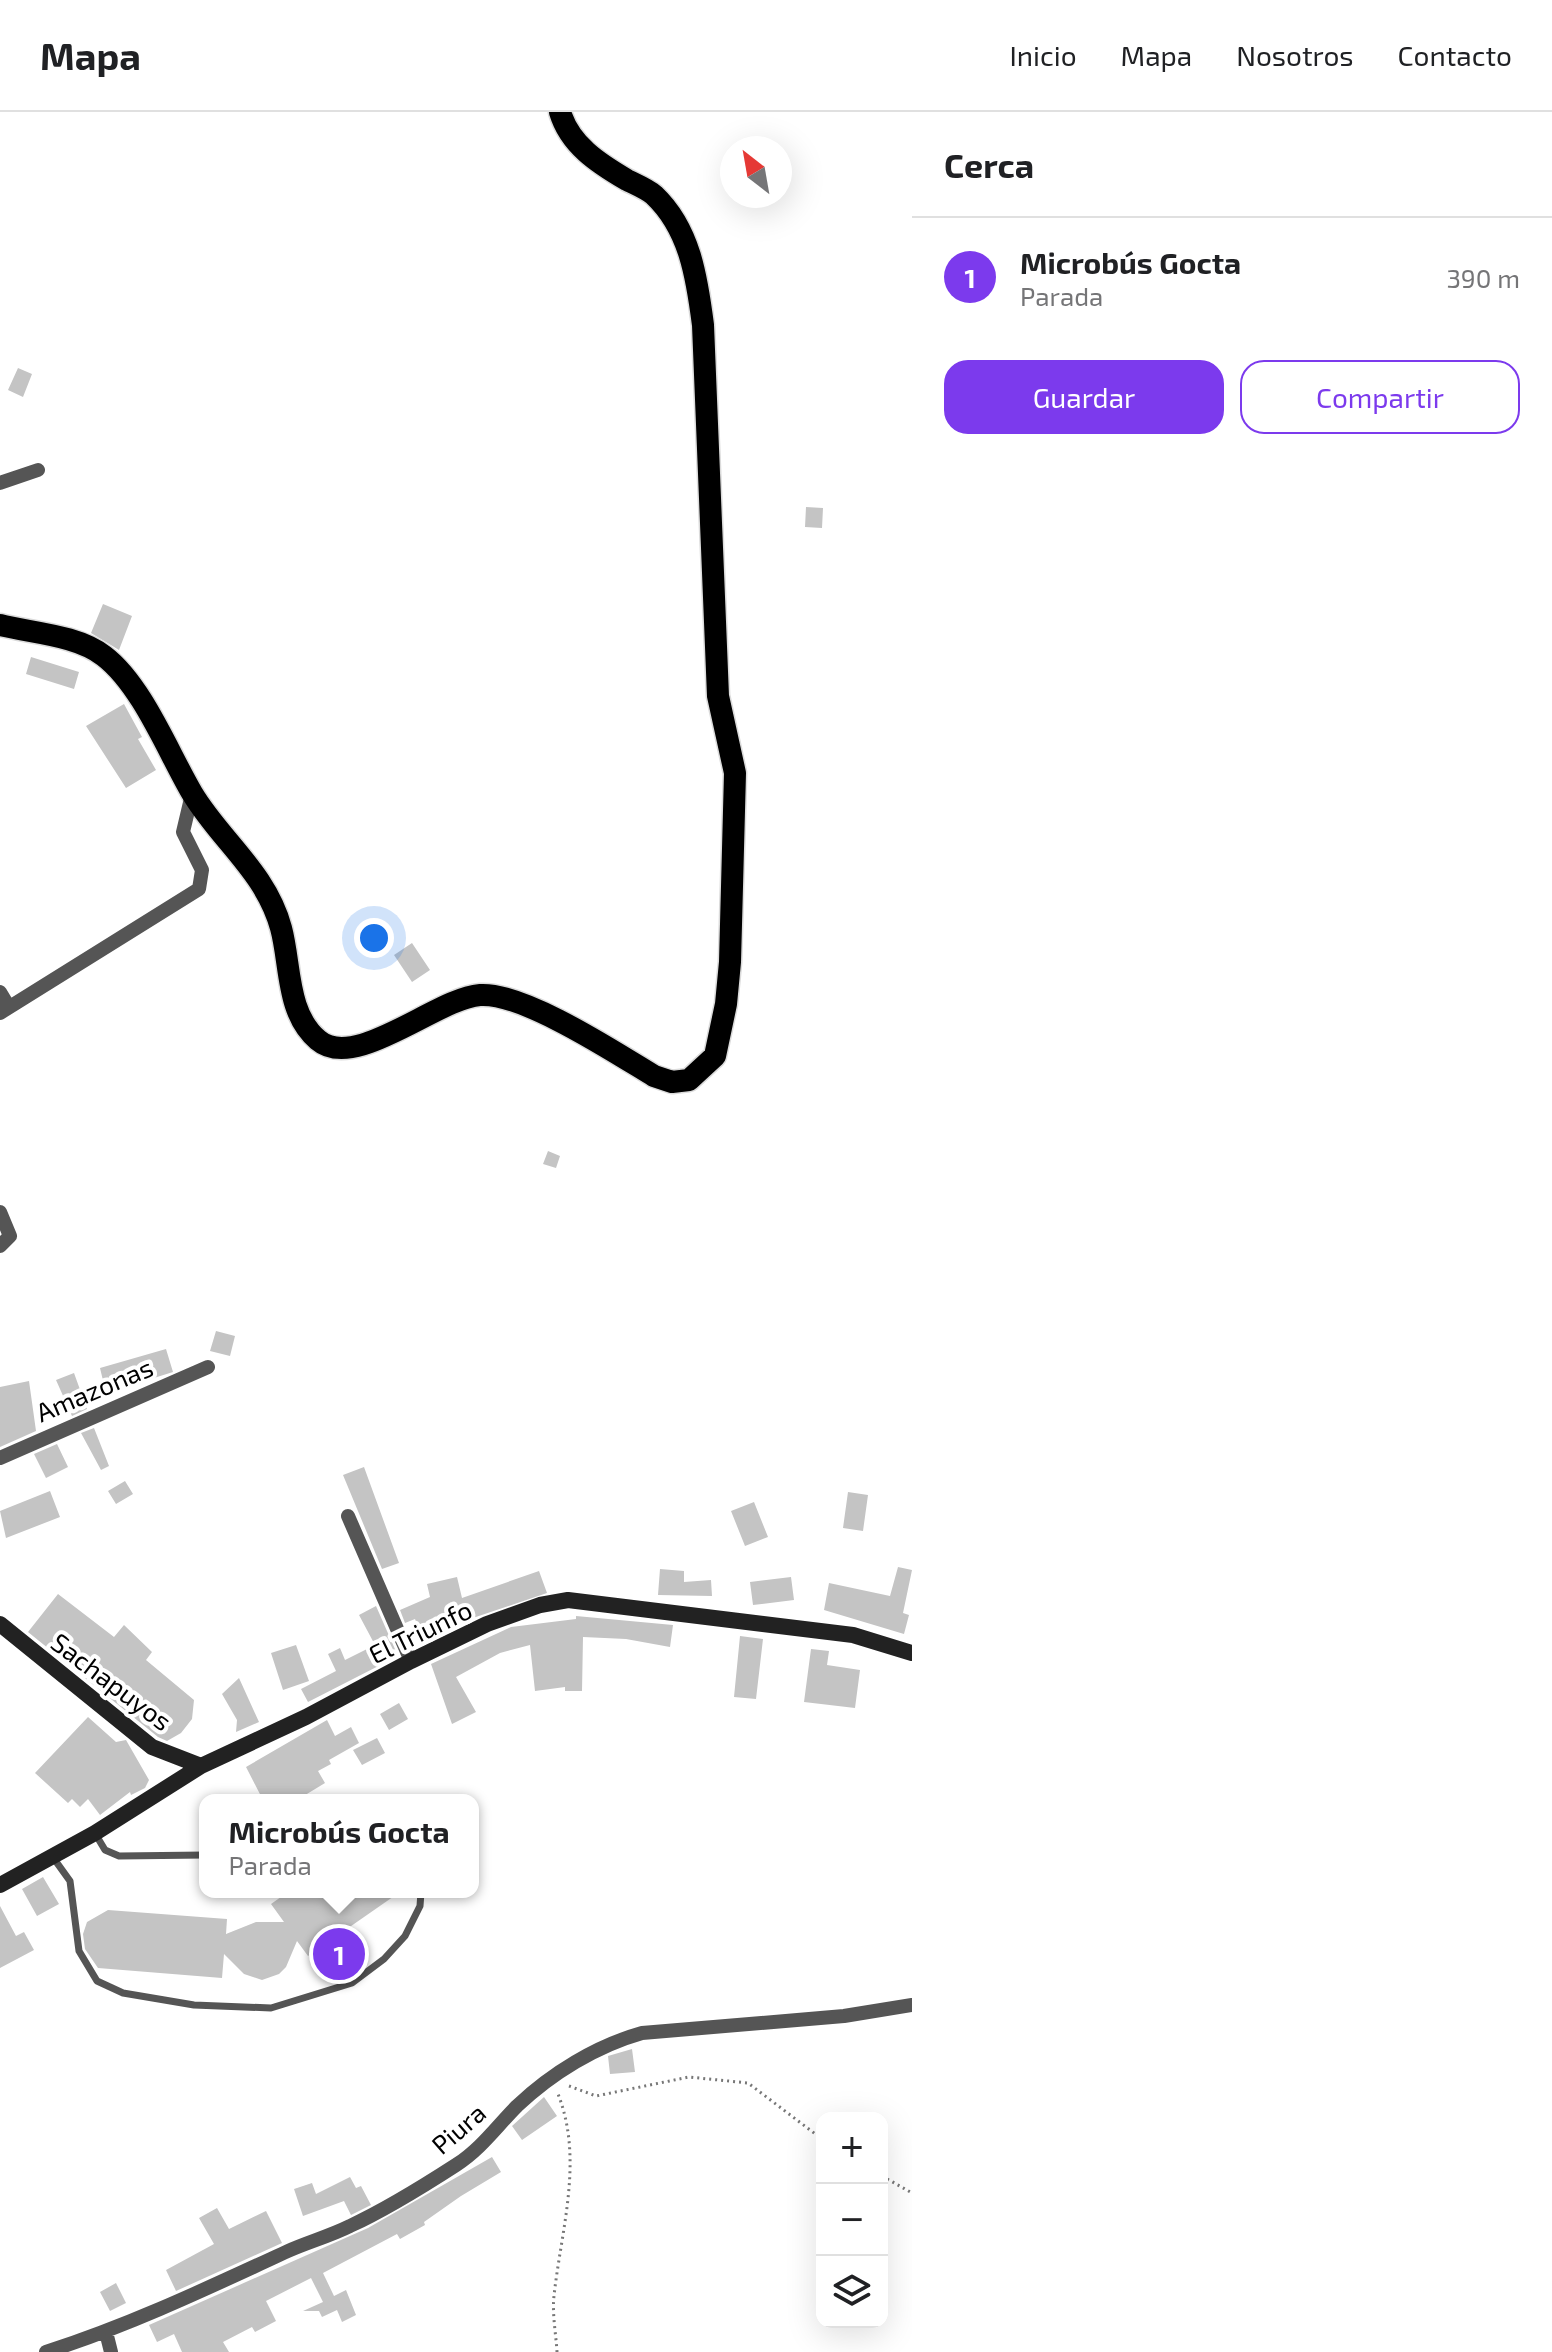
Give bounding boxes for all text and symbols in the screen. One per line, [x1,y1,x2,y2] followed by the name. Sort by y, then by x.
[40,32,141,78] text: Mapa
[1010,38,1077,72] text: Inicio
[1121,38,1192,72] text: Mapa
[1236,38,1354,72] text: Nosotros
[1398,38,1512,72] text: Contacto
[720,136,792,208] north arrow
[944,144,1034,185] text: Cerca
[1020,244,1241,280] text: Microbús Gocta
[964,262,976,293] text: 1
[1446,262,1520,293] text: 390 m
[1020,280,1103,311] text: Parada
[944,360,1224,434] button: Guardar
[1240,360,1520,434] button: Compartir
[354,918,394,958] your location
[31,1351,157,1427] street label: Amazonas
[363,1593,477,1669] street label: El Triunfo
[46,1626,178,1736] street label: Sachapuyos
[199,1794,479,1898] popup
[228,1813,450,1849] text: Microbús Gocta
[228,1849,312,1880] text: Parada
[313,1924,365,1984] pin: 1
[425,2096,491,2160] street label: Piura
[816,2112,888,2328] map controls
[816,2112,888,2184] button: +
[816,2184,888,2256] button: −
[816,2256,888,2328] button: layers

